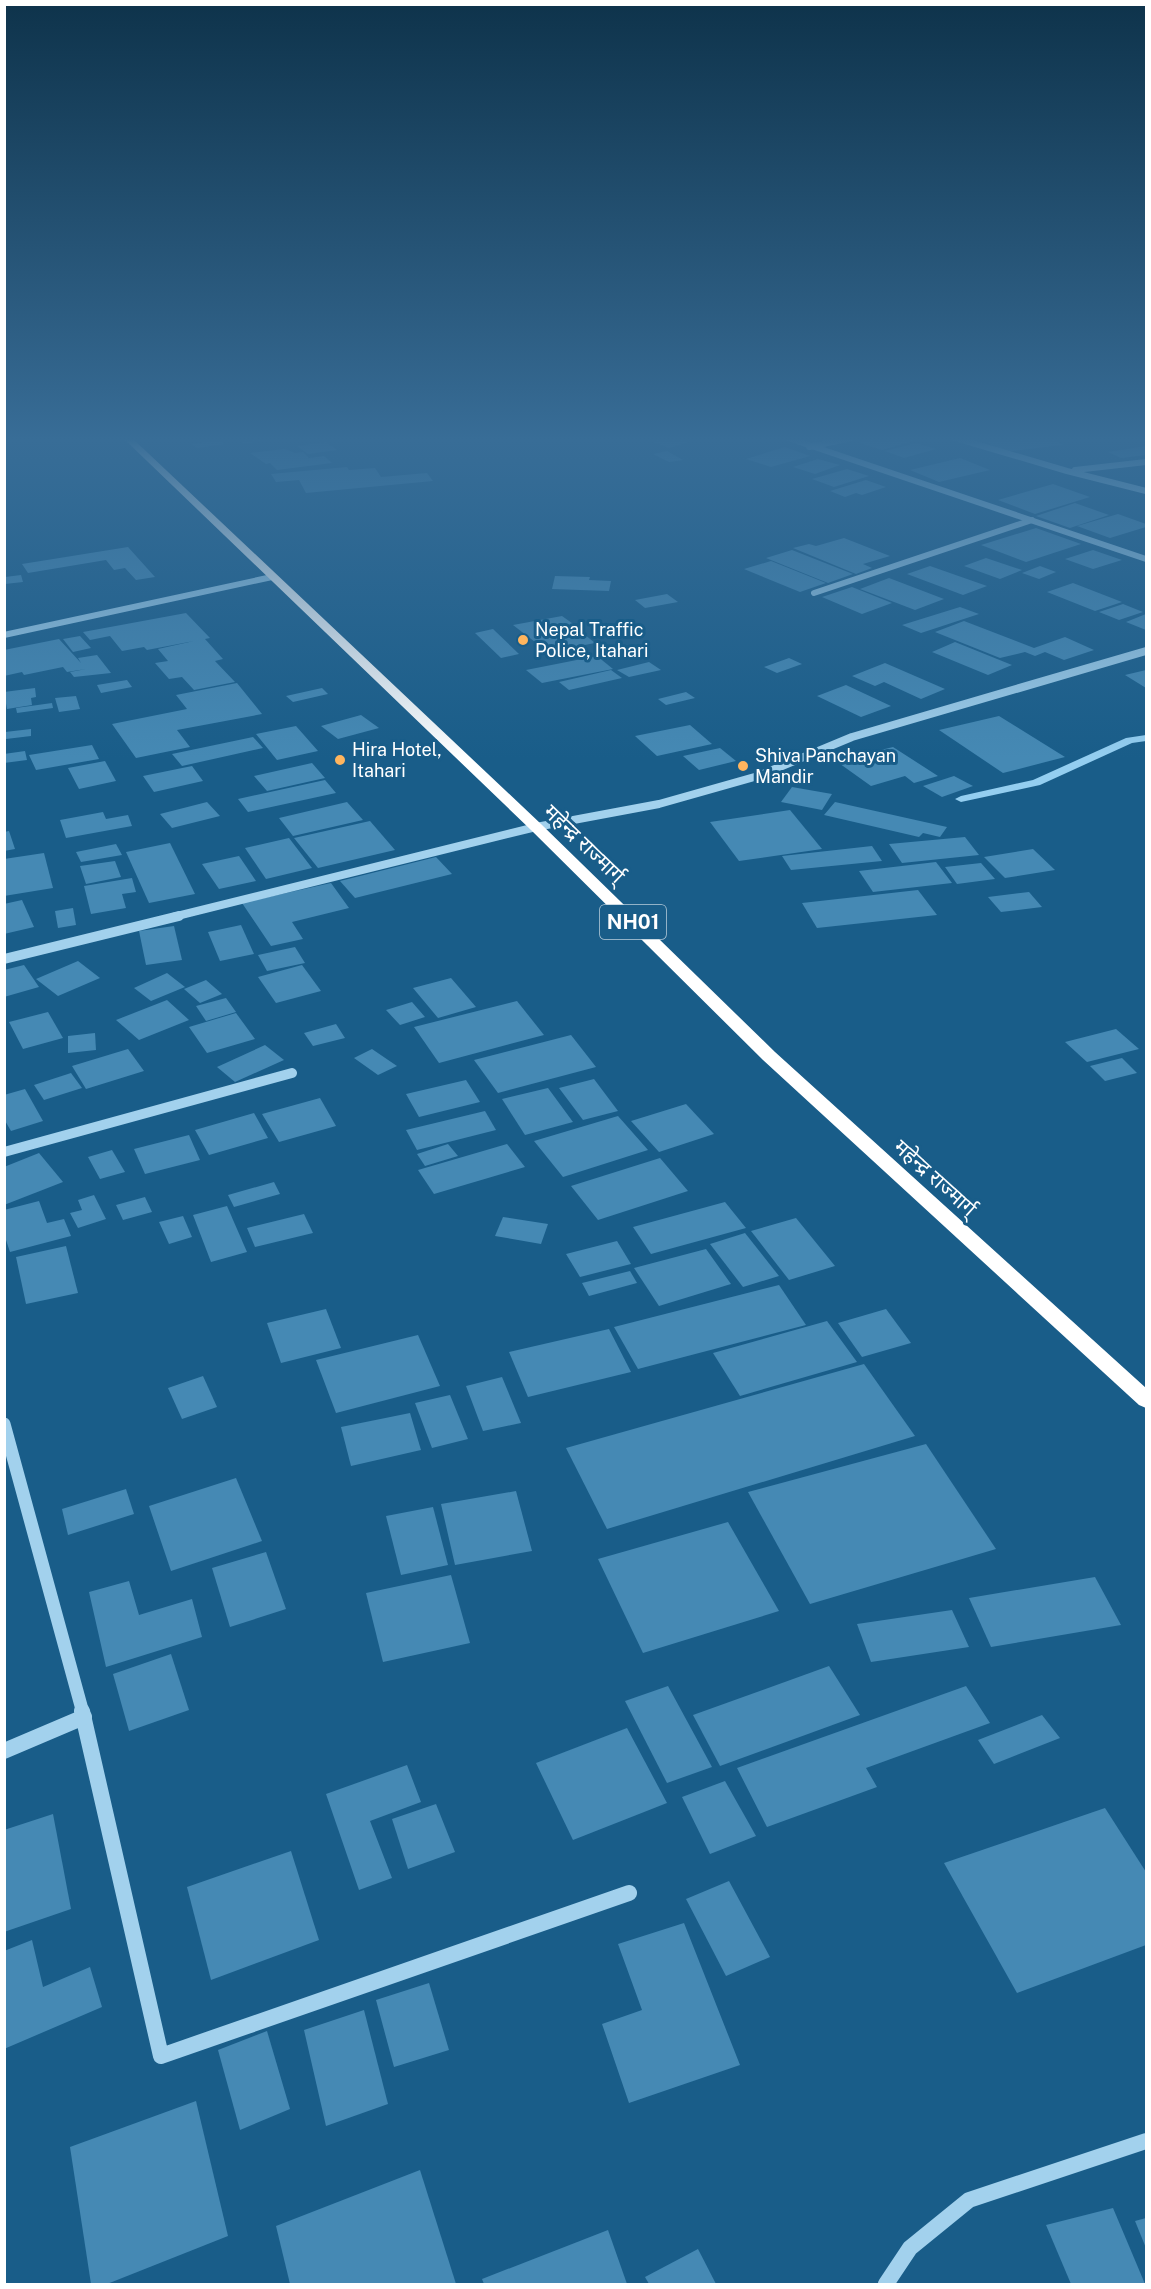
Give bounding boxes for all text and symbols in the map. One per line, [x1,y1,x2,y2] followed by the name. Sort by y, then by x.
[535,619,649,661] place label: Nepal Traffic Police, Itahari
[516,633,530,647] marker: Nepal Traffic Police, Itahari
[352,739,442,781] place label: Hira Hotel, Itahari
[755,745,896,787] place label: Shiva Panchayan Mandir
[333,753,347,767] marker: Hira Hotel, Itahari
[736,759,750,773] marker: Shiva Panchayan Mandir
[538,799,632,891] street label: महेन्द्र राज्मार्ग्
[600,905,666,939] road number: NH01
[888,1134,984,1224] street label: महेन्द्र राज्मार्ग्

